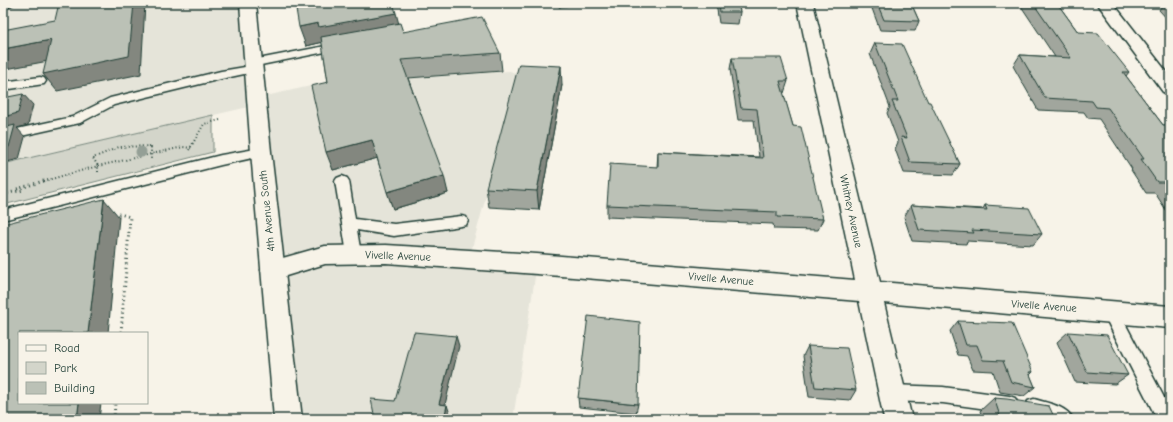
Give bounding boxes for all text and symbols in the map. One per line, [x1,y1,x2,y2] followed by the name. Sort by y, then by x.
[256,170,278,252] street label: 4th Avenue South
[837,173,865,249] street label: Whitney Avenue
[365,248,432,264] street label: Vivelle Avenue
[688,270,755,288] street label: Vivelle Avenue
[1011,297,1078,315] street label: Vivelle Avenue
[18,332,148,404] legend
[54,341,80,355] text: Road
[54,361,77,375] text: Park
[54,381,95,395] text: Building

